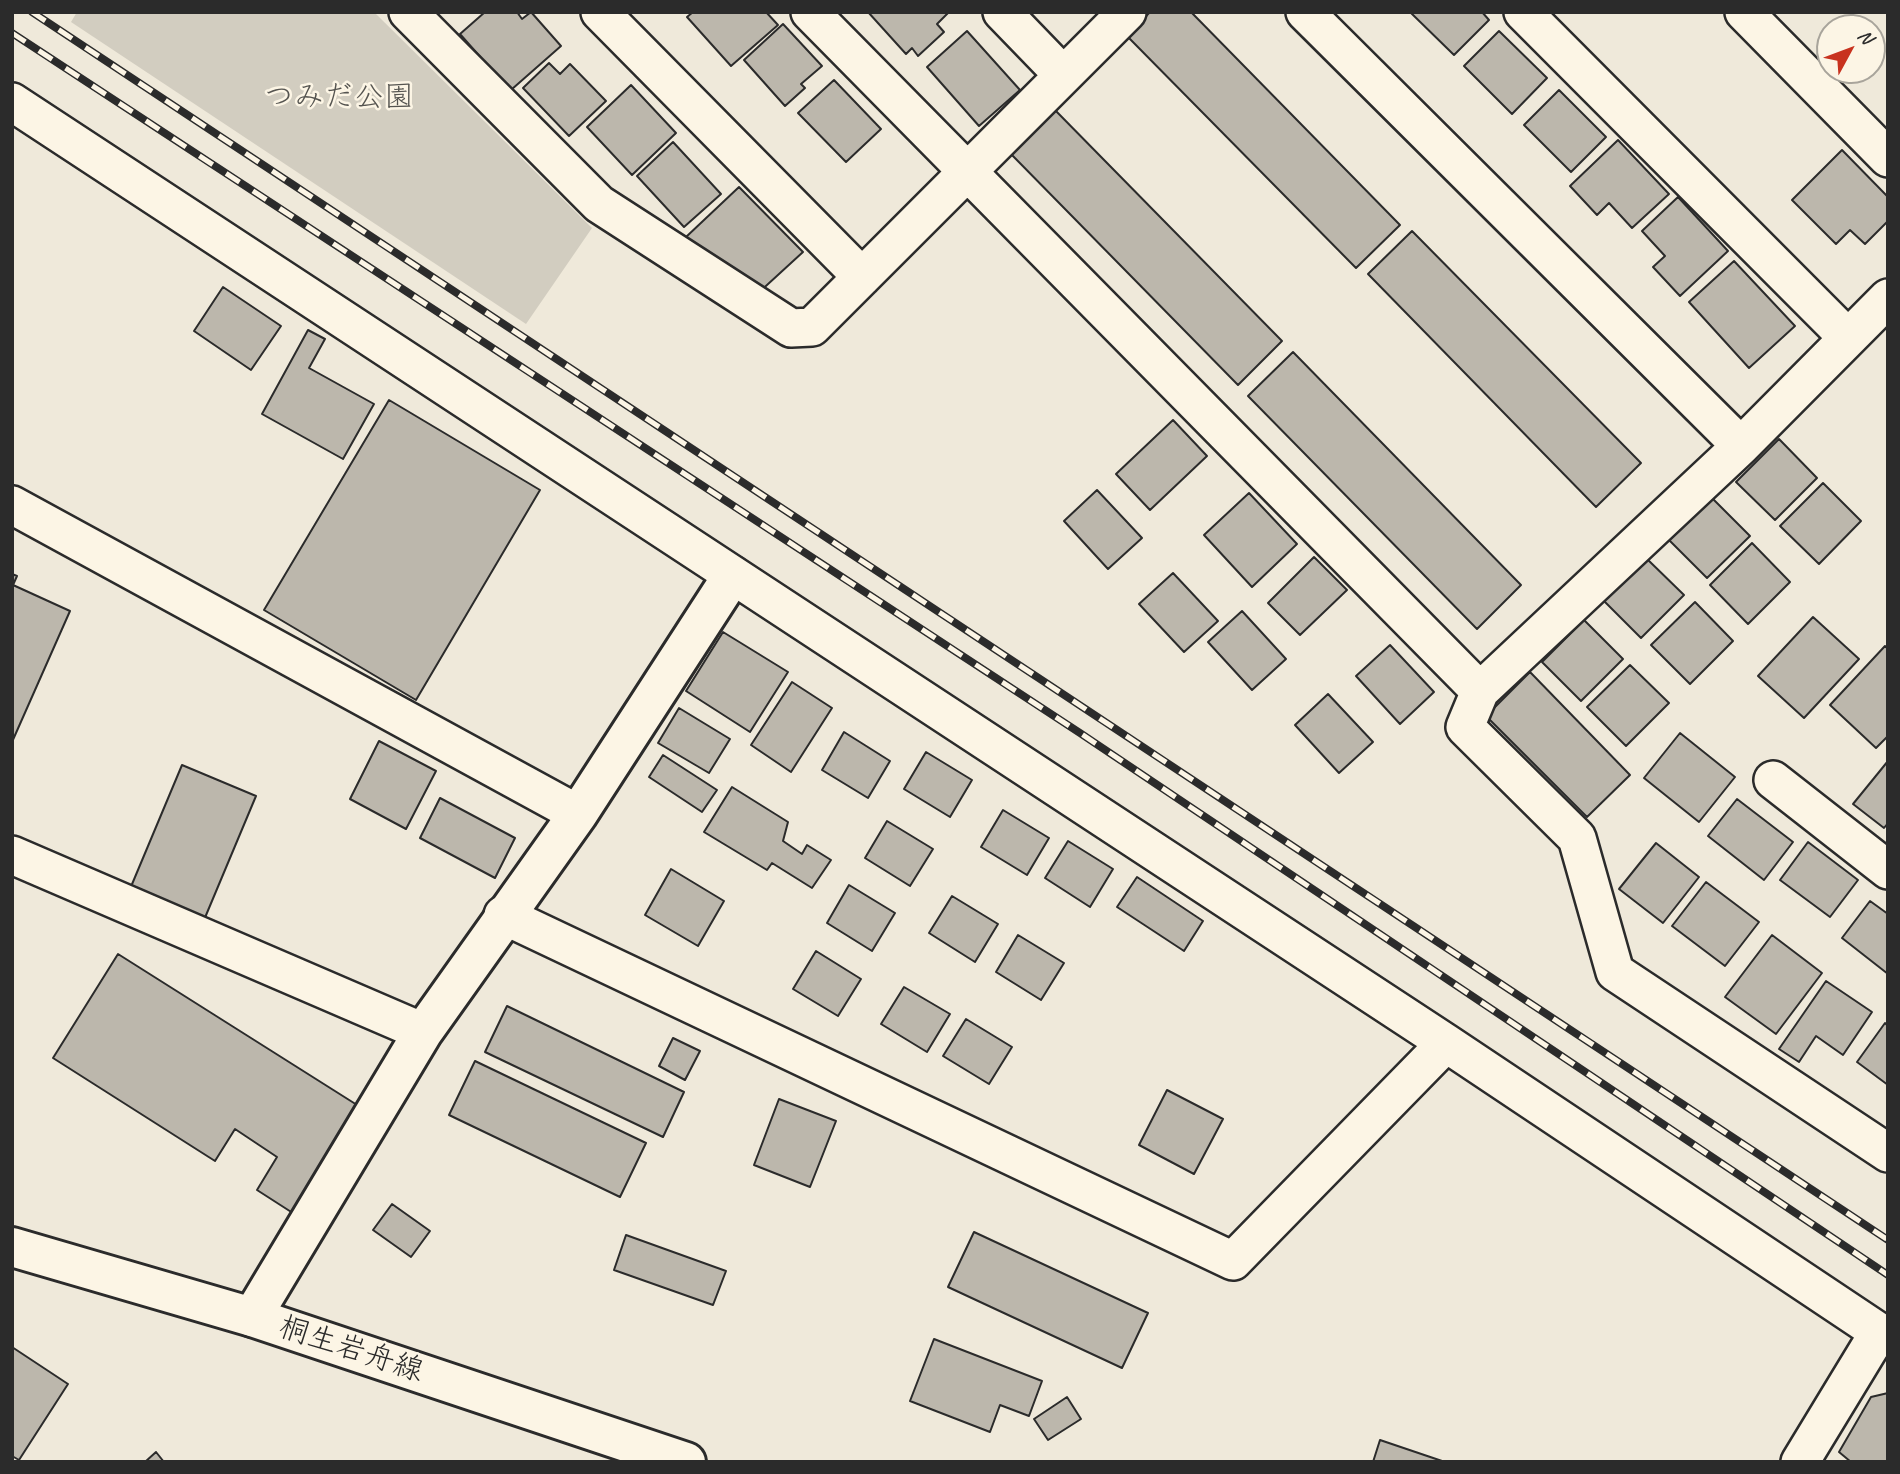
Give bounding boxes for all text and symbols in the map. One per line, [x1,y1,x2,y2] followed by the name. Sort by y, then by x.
[1816,14,1886,84] north arrow
[1852,24,1878,49] text: N
[264,80,414,116] park label: つみだ公園
[274,1310,428,1390] street label: 桐生岩舟線

